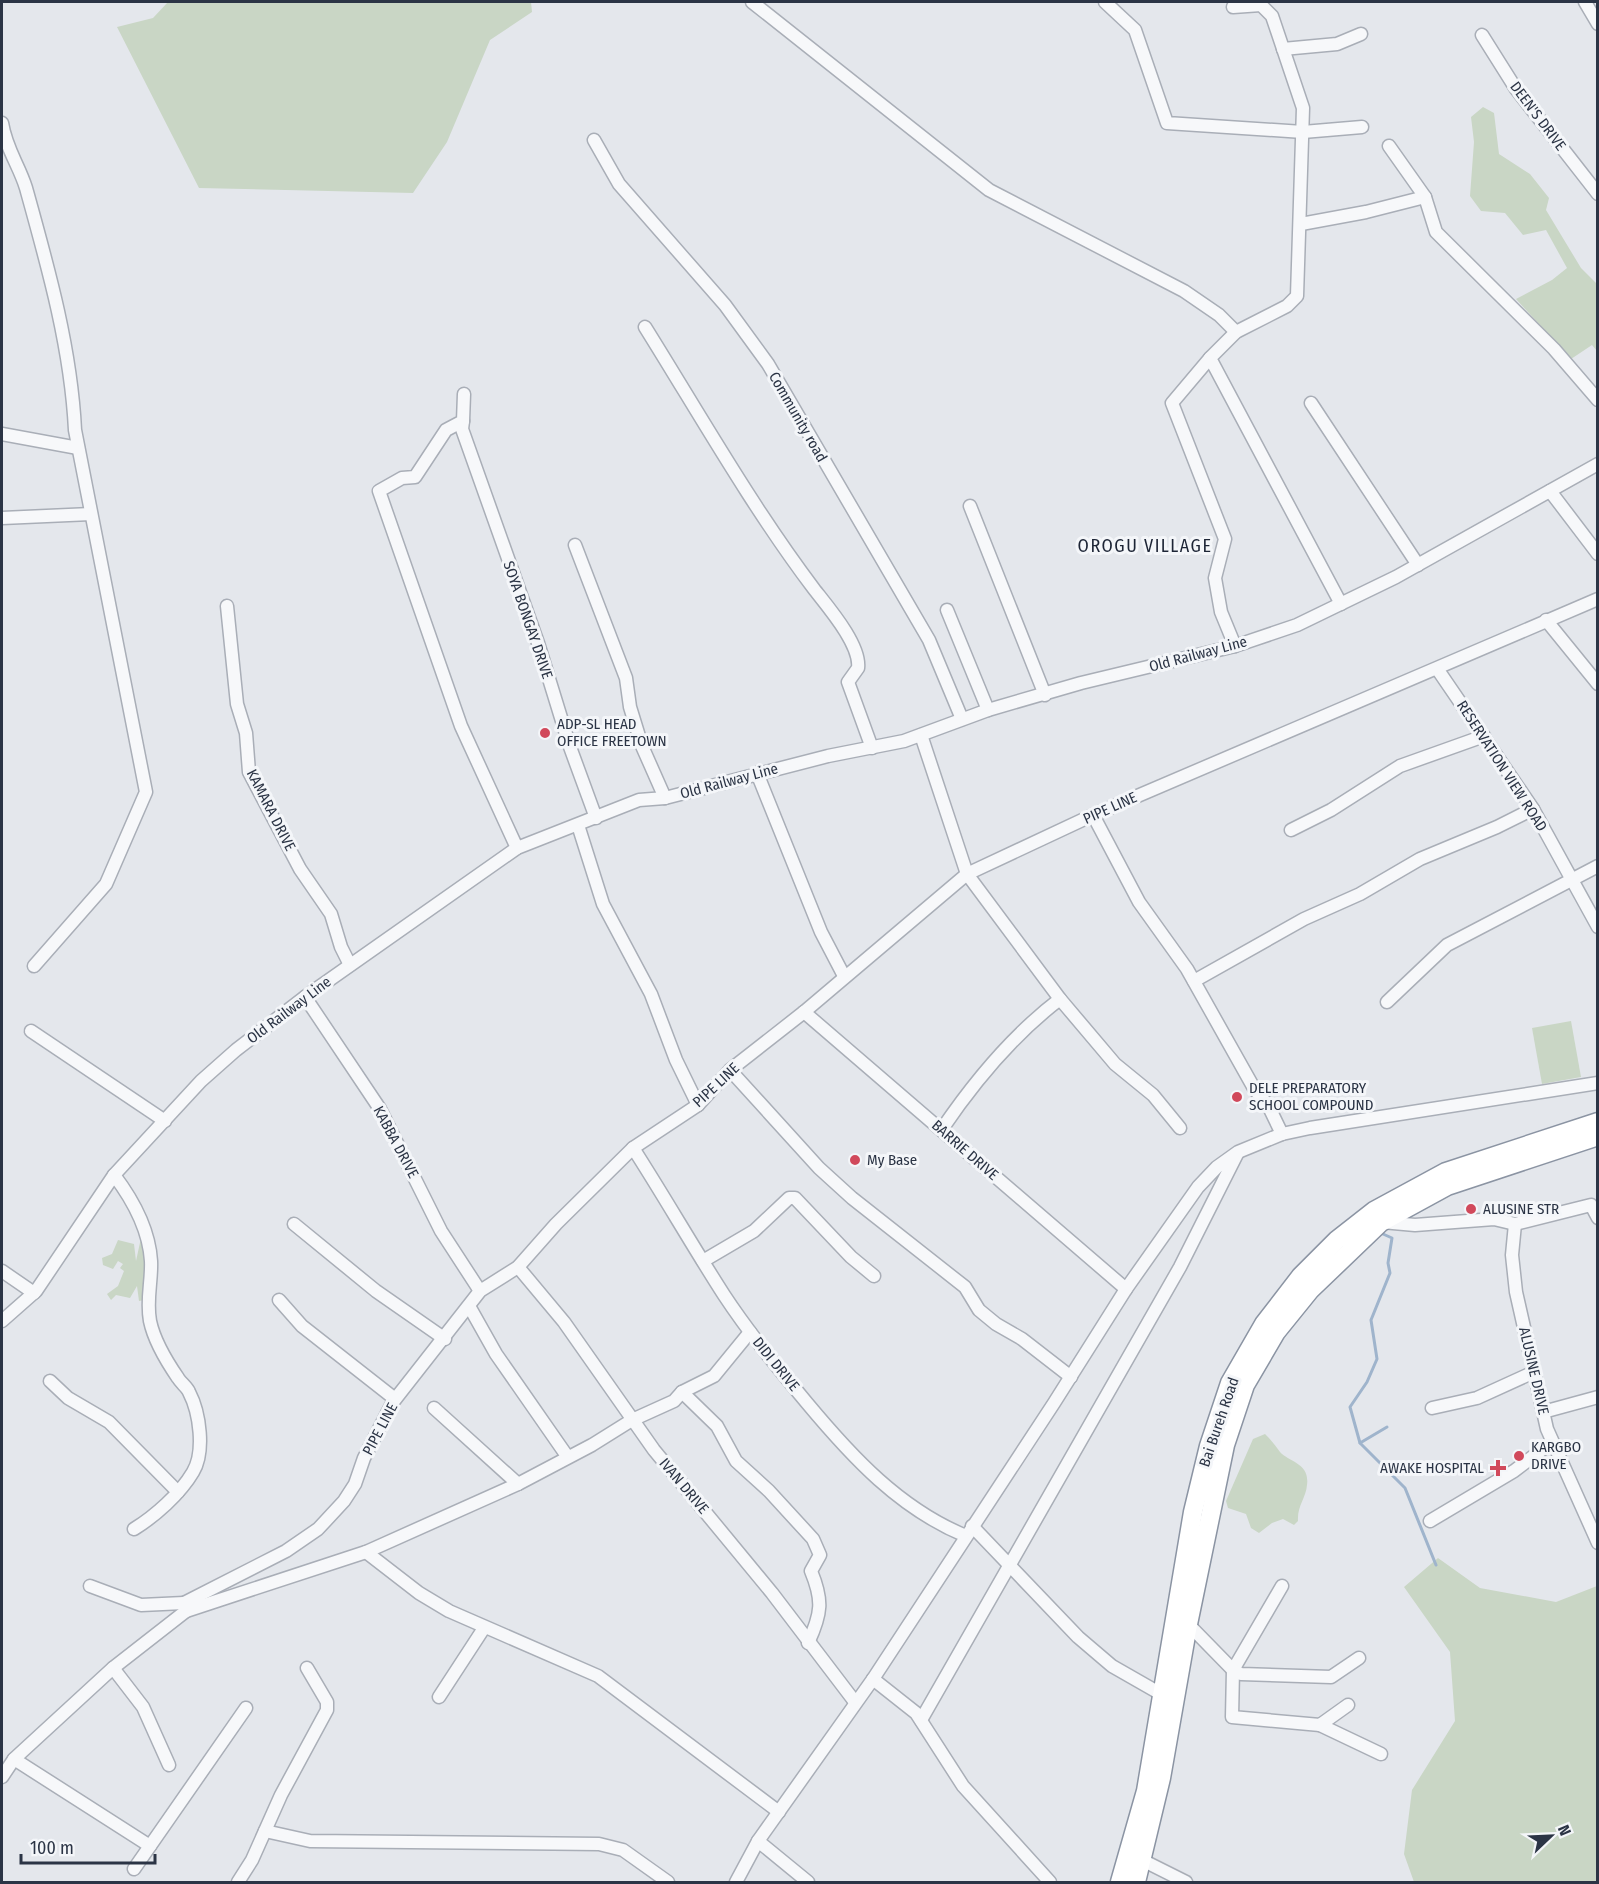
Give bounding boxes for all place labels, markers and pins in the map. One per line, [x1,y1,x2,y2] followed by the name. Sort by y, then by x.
[557,715,667,750] place label: ADP-SL HEAD OFFICE FREETOWN
[538,726,552,740] marker: ADP-SL HEAD OFFICE FREETOWN
[1249,1079,1373,1114] place label: DELE PREPARATORY SCHOOL COMPOUND
[1230,1090,1244,1104] marker: DELE PREPARATORY SCHOOL COMPOUND
[867,1151,917,1169] place label: My Base
[848,1153,862,1167] marker: My Base
[1483,1200,1559,1218] place label: ALUSINE STR
[1464,1202,1478,1216] marker: ALUSINE STR
[1531,1438,1581,1473] place label: KARGBO DRIVE
[1512,1449,1526,1463] marker: KARGBO DRIVE
[1380,1459,1484,1477] place label: AWAKE HOSPITAL
[1489,1459,1507,1477] marker: AWAKE HOSPITAL

